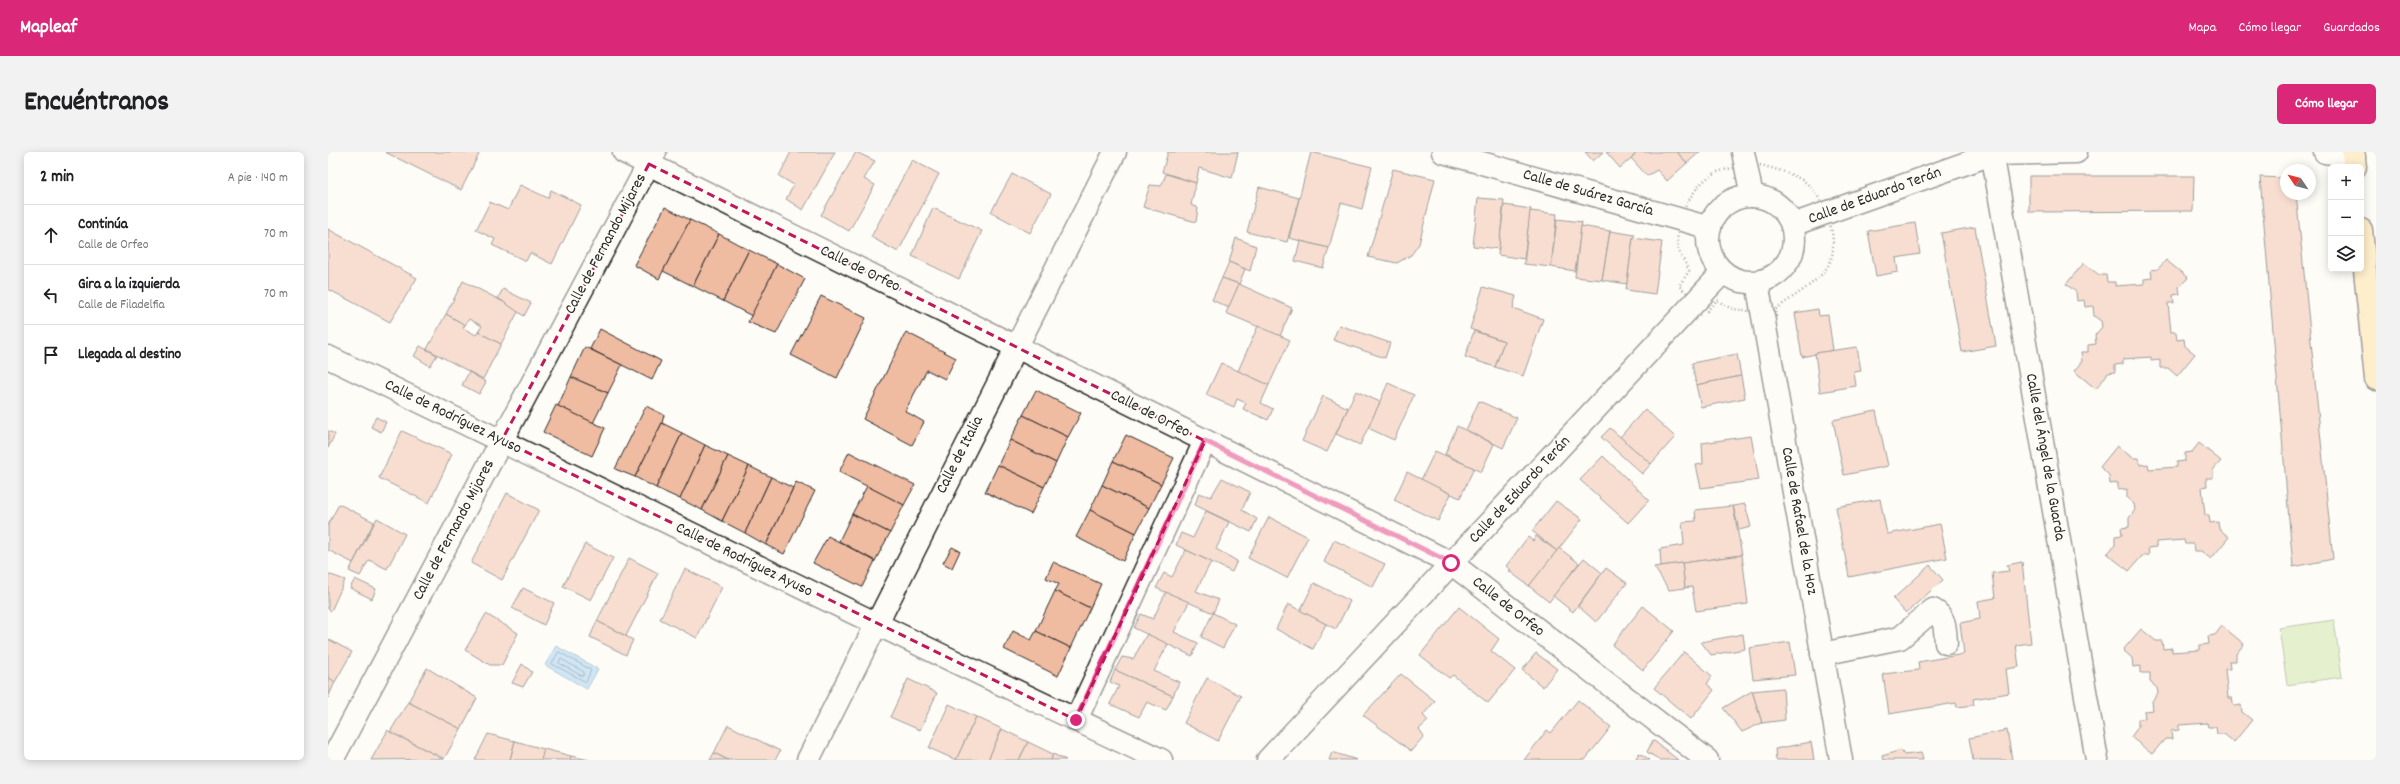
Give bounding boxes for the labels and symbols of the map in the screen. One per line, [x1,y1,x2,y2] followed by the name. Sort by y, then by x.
[1805,161,1945,231] street label: Calle de Eduardo Terán
[1520,163,1657,223] street label: Calle de Suárez García
[2280,164,2316,200] north arrow
[559,169,653,318] street label: Calle de Fernando Mijares
[816,240,904,298] street label: Calle de Orfeo
[2019,372,2071,543] street label: Calle del Ángel de la Guarda
[381,374,525,460] street label: Calle de Rodríguez Ayuso
[1106,384,1194,444] street label: Calle de Orfeo
[931,412,990,498] street label: Calle de Italia
[1464,431,1576,549] street label: Calle de Eduardo Terán
[1775,445,1823,597] street label: Calle de Rafael de la Hoz
[407,455,501,604] street label: Calle de Fernando Mijares
[672,517,816,603] street label: Calle de Rodríguez Ayuso
[1442,554,1460,572] route start
[1467,571,1549,643] street label: Calle de Orfeo
[1067,711,1085,729] route end

